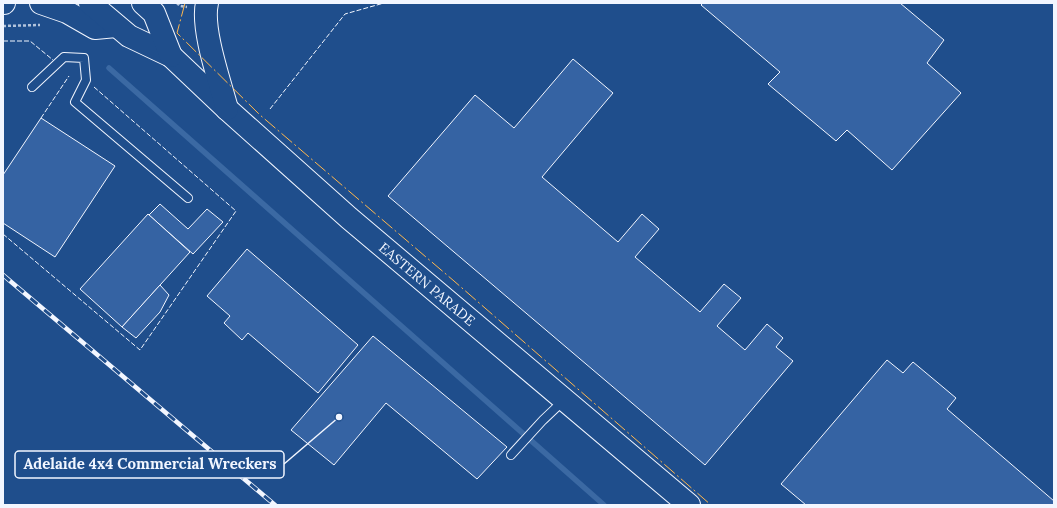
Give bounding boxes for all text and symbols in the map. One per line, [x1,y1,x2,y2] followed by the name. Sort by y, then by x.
[375,238,479,330] street label: EASTERN PARADE
[15,451,284,478] callout: Adelaide 4x4 Commercial Wreckers
[23,454,277,473] text: Adelaide 4x4 Commercial Wreckers

